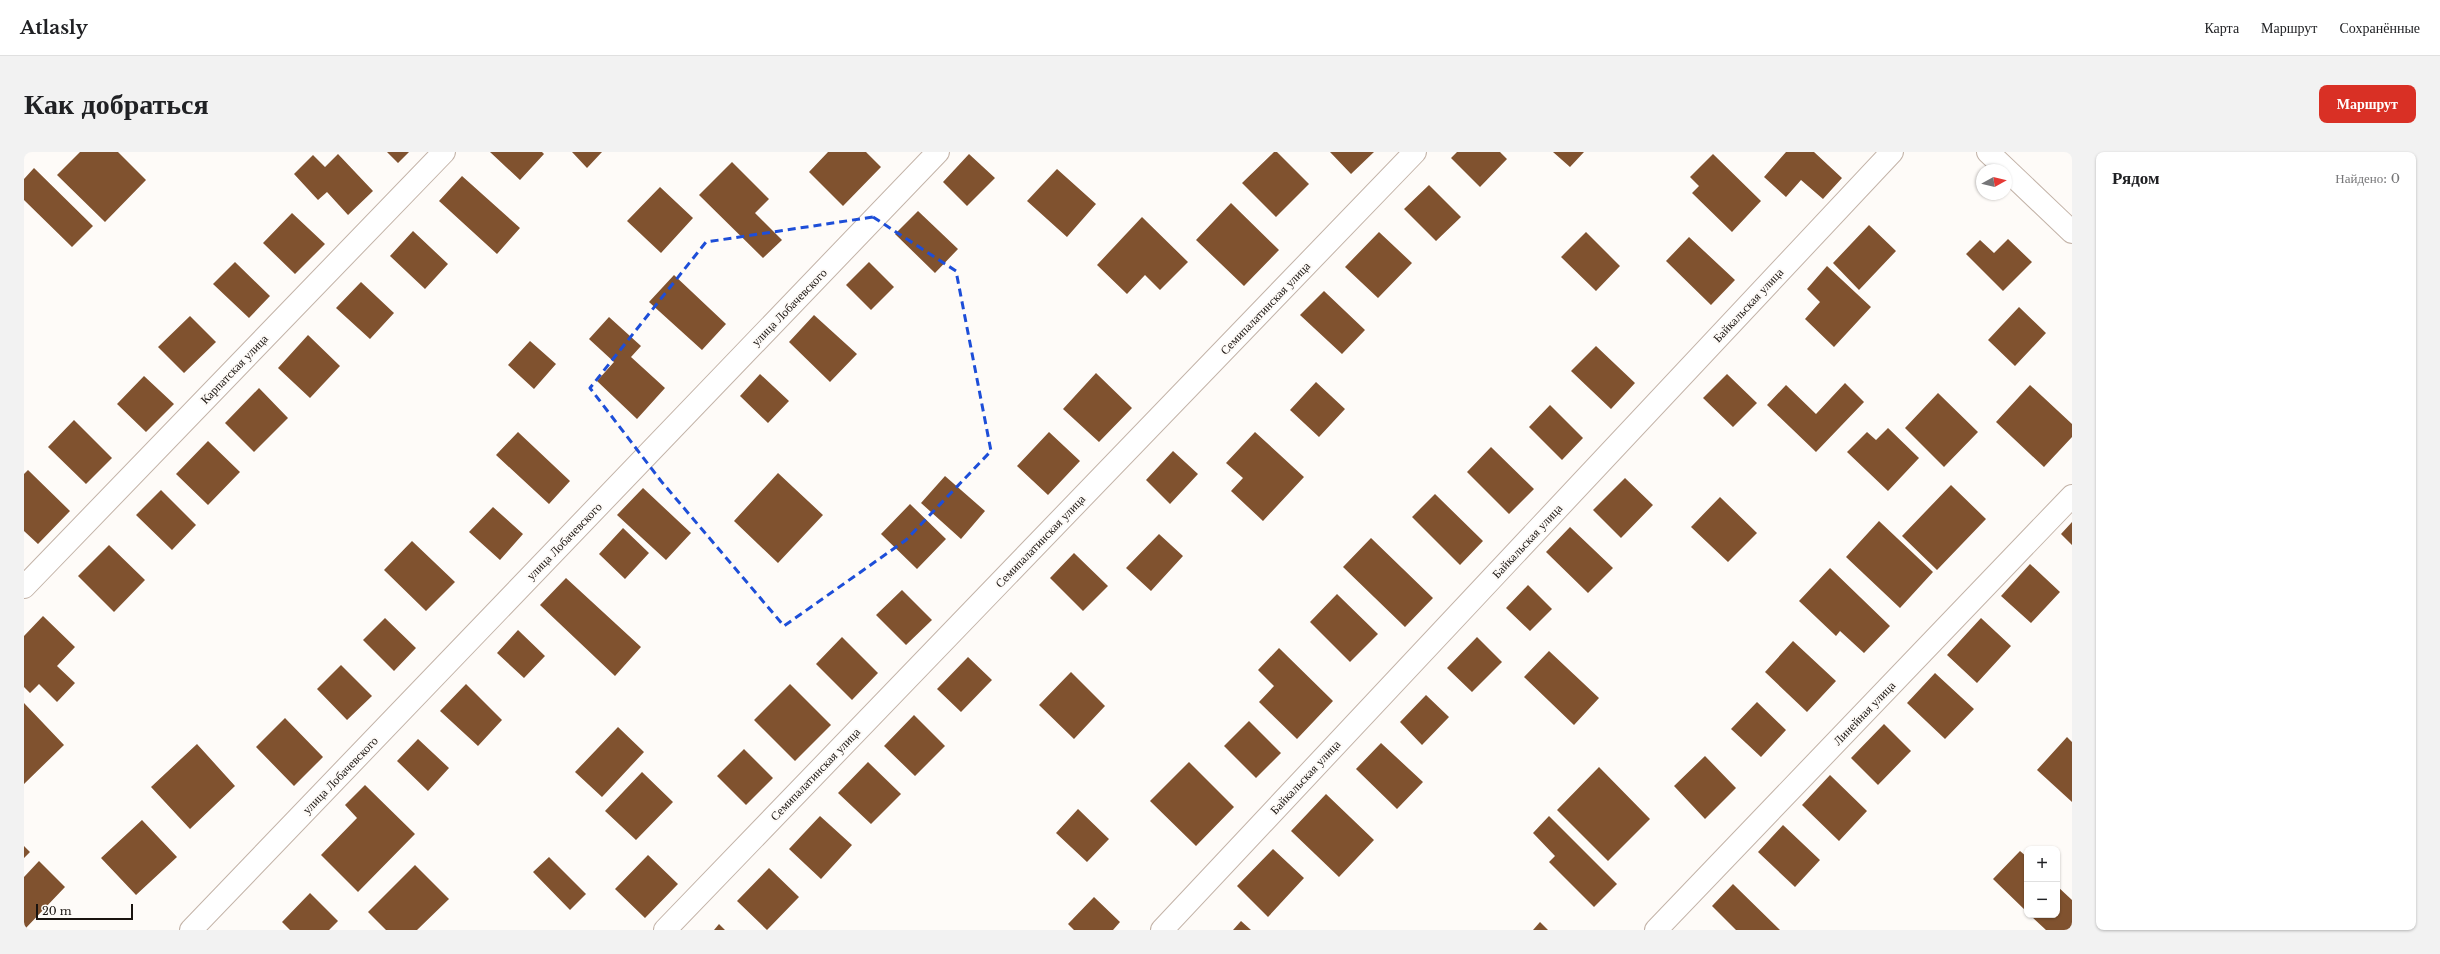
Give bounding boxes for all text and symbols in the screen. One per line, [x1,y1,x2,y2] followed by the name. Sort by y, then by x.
[20,16,88,39] text: Atlasly
[2204,19,2239,37] text: Карта
[2261,19,2317,37] text: Маршрут
[2339,19,2420,37] text: Сохранённые
[2319,85,2416,123] button: Маршрут
[24,87,209,122] text: Как добраться
[1976,164,2012,200] north arrow
[2112,168,2160,189] text: Рядом
[2335,170,2400,187] text: Найдено: 0
[1217,258,1314,358] street label: Семипалатинская улица
[1710,264,1787,345] street label: Байкальская улица
[748,265,830,349] street label: улица Лобачевского
[197,331,271,407] street label: Карпатская улица
[992,491,1089,591] street label: Семипалатинская улица
[523,499,605,583] street label: улица Лобачевского
[1489,500,1566,581] street label: Байкальская улица
[1830,677,1899,748] street label: Линейная улица
[767,724,864,824] street label: Семипалатинская улица
[299,733,381,817] street label: улица Лобачевского
[1267,736,1344,817] street label: Байкальская улица
[2024,846,2060,918] map controls
[2024,846,2060,882] button: +
[2024,882,2060,918] button: −
[36,902,133,921] scale bar
[42,904,72,918] text: 20 m

